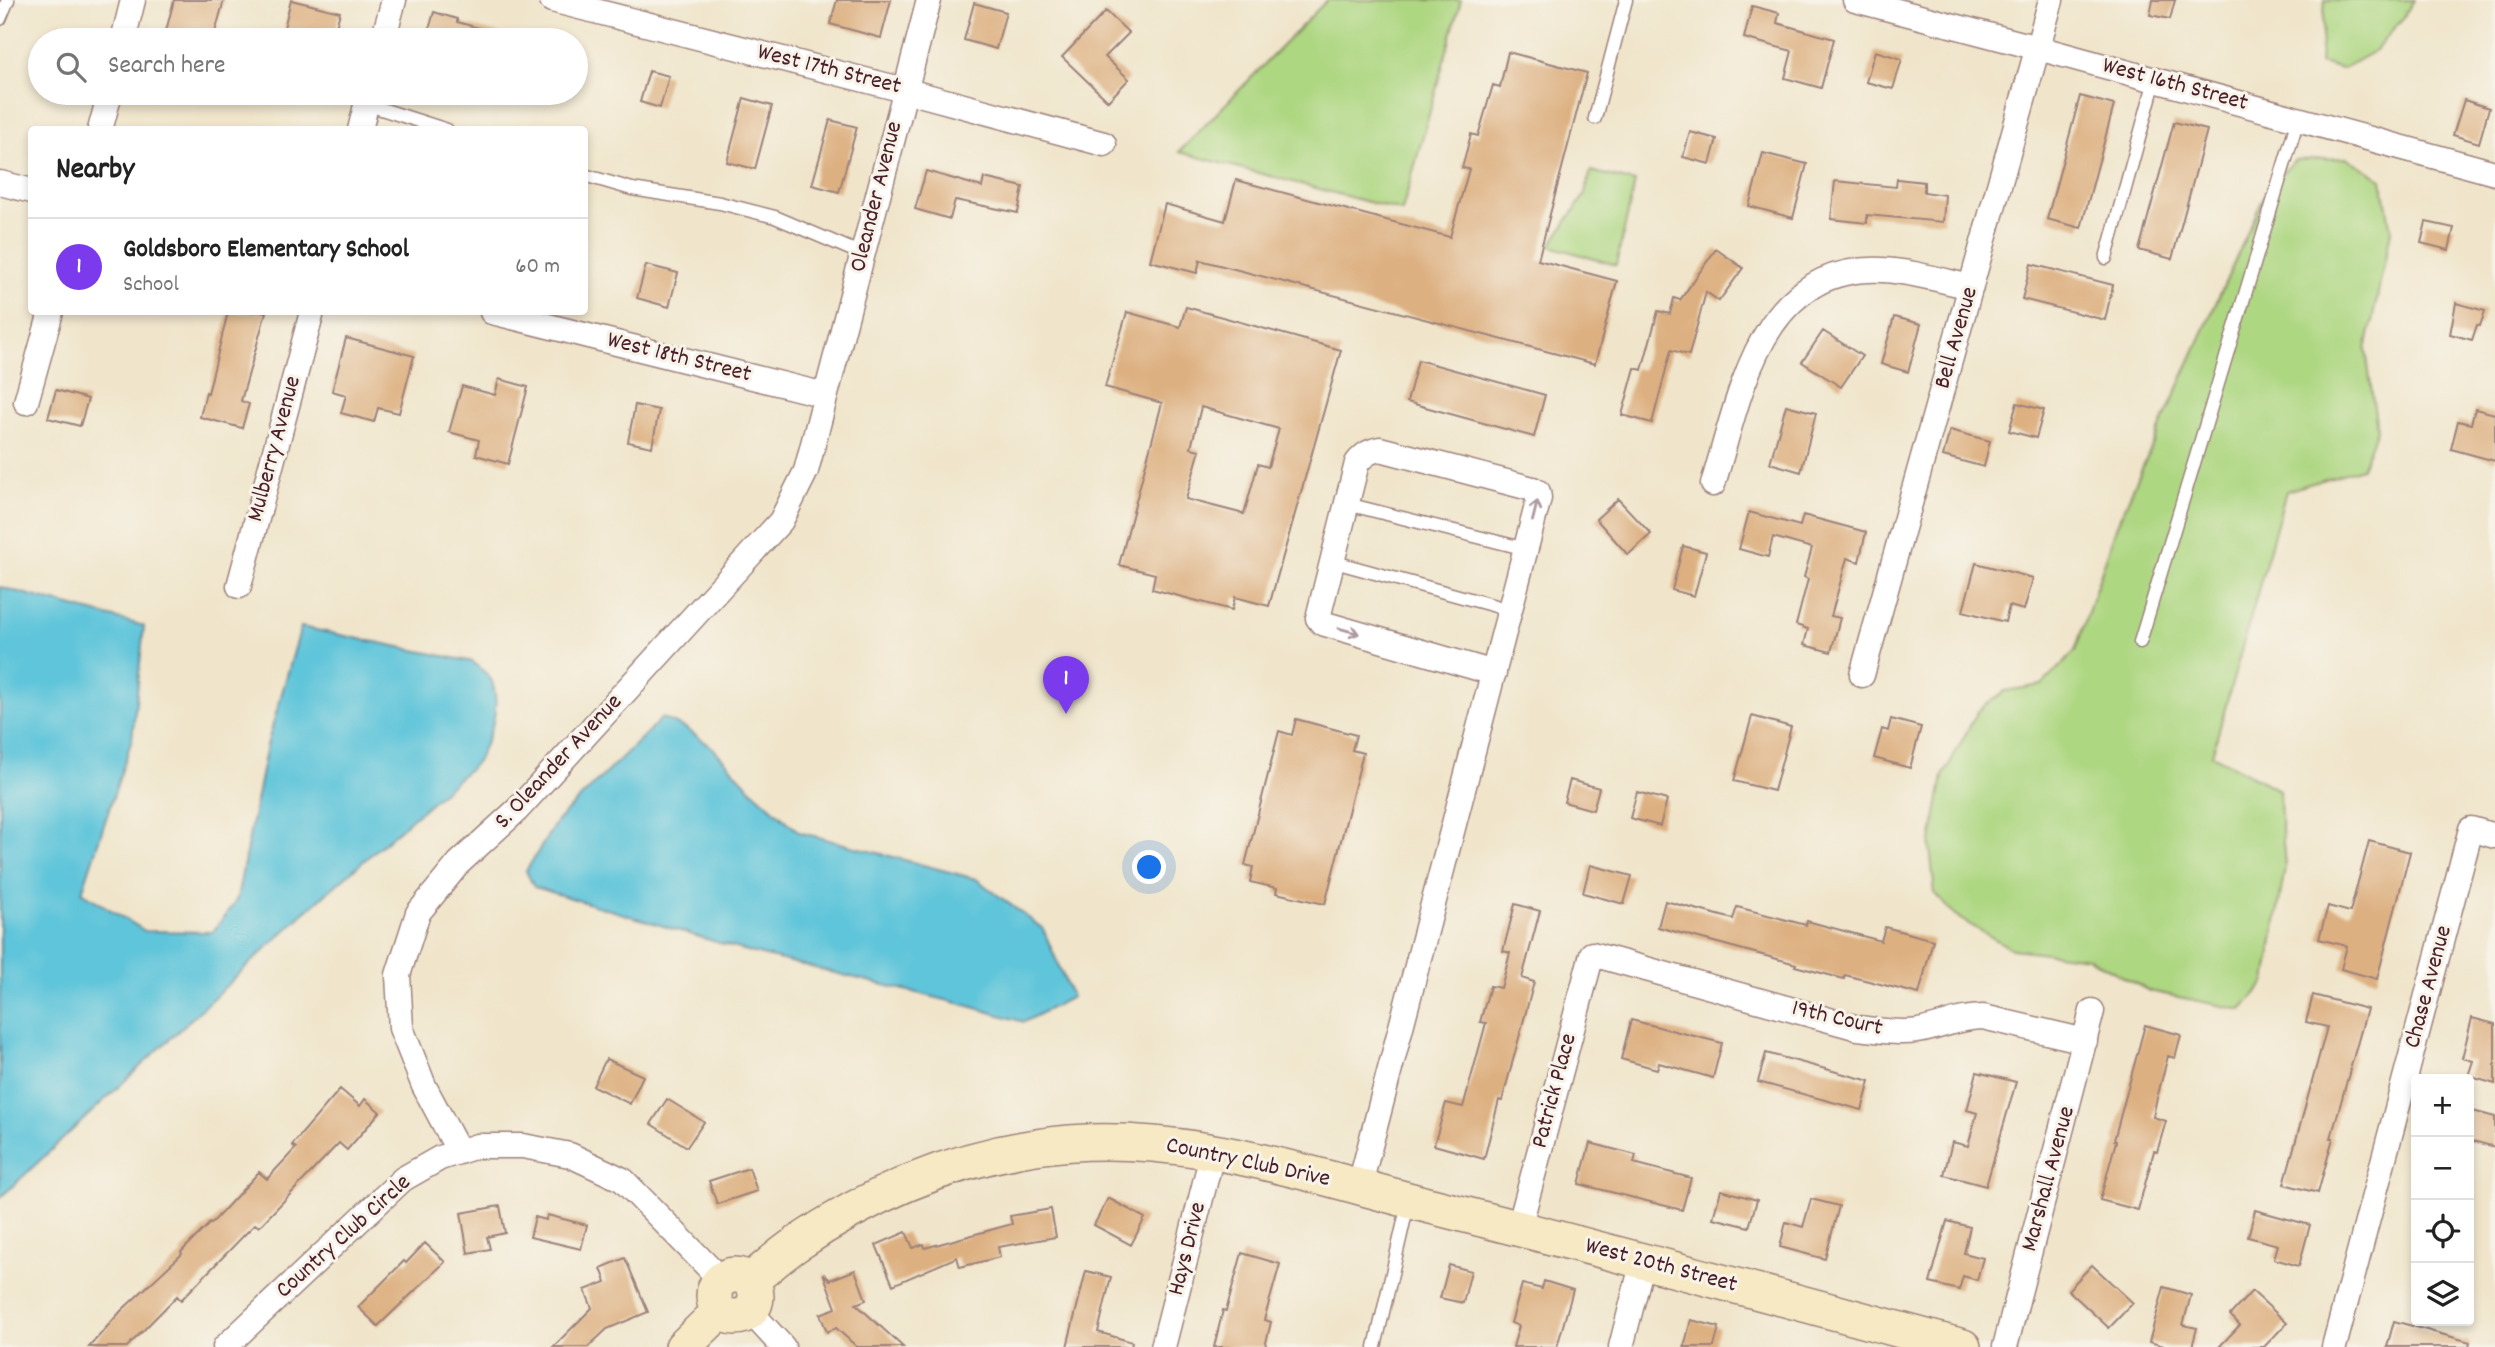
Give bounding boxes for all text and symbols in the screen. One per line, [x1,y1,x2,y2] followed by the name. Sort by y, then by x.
[28,28,588,105] search box
[754,36,905,104] street label: West 17th Street
[52,48,90,86] icon: search
[108,48,226,85] text: Search here
[2098,49,2252,121] street label: West 16th Street
[842,118,912,276] street label: Oleander Avenue
[56,150,134,193] text: Nearby
[123,232,409,269] text: Goldsboro Elementary School
[76,251,82,284] text: 1
[515,251,560,284] text: 60 m
[123,269,179,302] text: School
[1926,283,1988,393] street label: Bell Avenue
[603,324,755,392] street label: West 18th Street
[239,372,311,526] street label: Mulberry Avenue
[1529,500,1542,523] one-way arrow
[1337,625,1359,638] one-way arrow
[1043,656,1089,714] pin: 1
[487,687,631,837] street label: S. Oleander Avenue
[1132,850,1166,884] your location
[2396,922,2462,1052] street label: Chase Avenue
[1788,992,1886,1046] street label: 19th Court
[1523,1030,1587,1152] street label: Patrick Place
[2411,1074,2474,1326] map controls
[2411,1074,2474,1137] button: +
[2013,1103,2085,1255] street label: Marshall Avenue
[1163,1129,1333,1197] street label: Country Club Drive
[2411,1137,2474,1200] button: −
[269,1167,419,1307] street label: Country Club Circle
[1160,1199,1216,1299] street label: Hays Drive
[2411,1200,2474,1263] button: locate
[1581,1229,1741,1303] street label: West 20th Street
[2411,1263,2474,1326] button: layers

